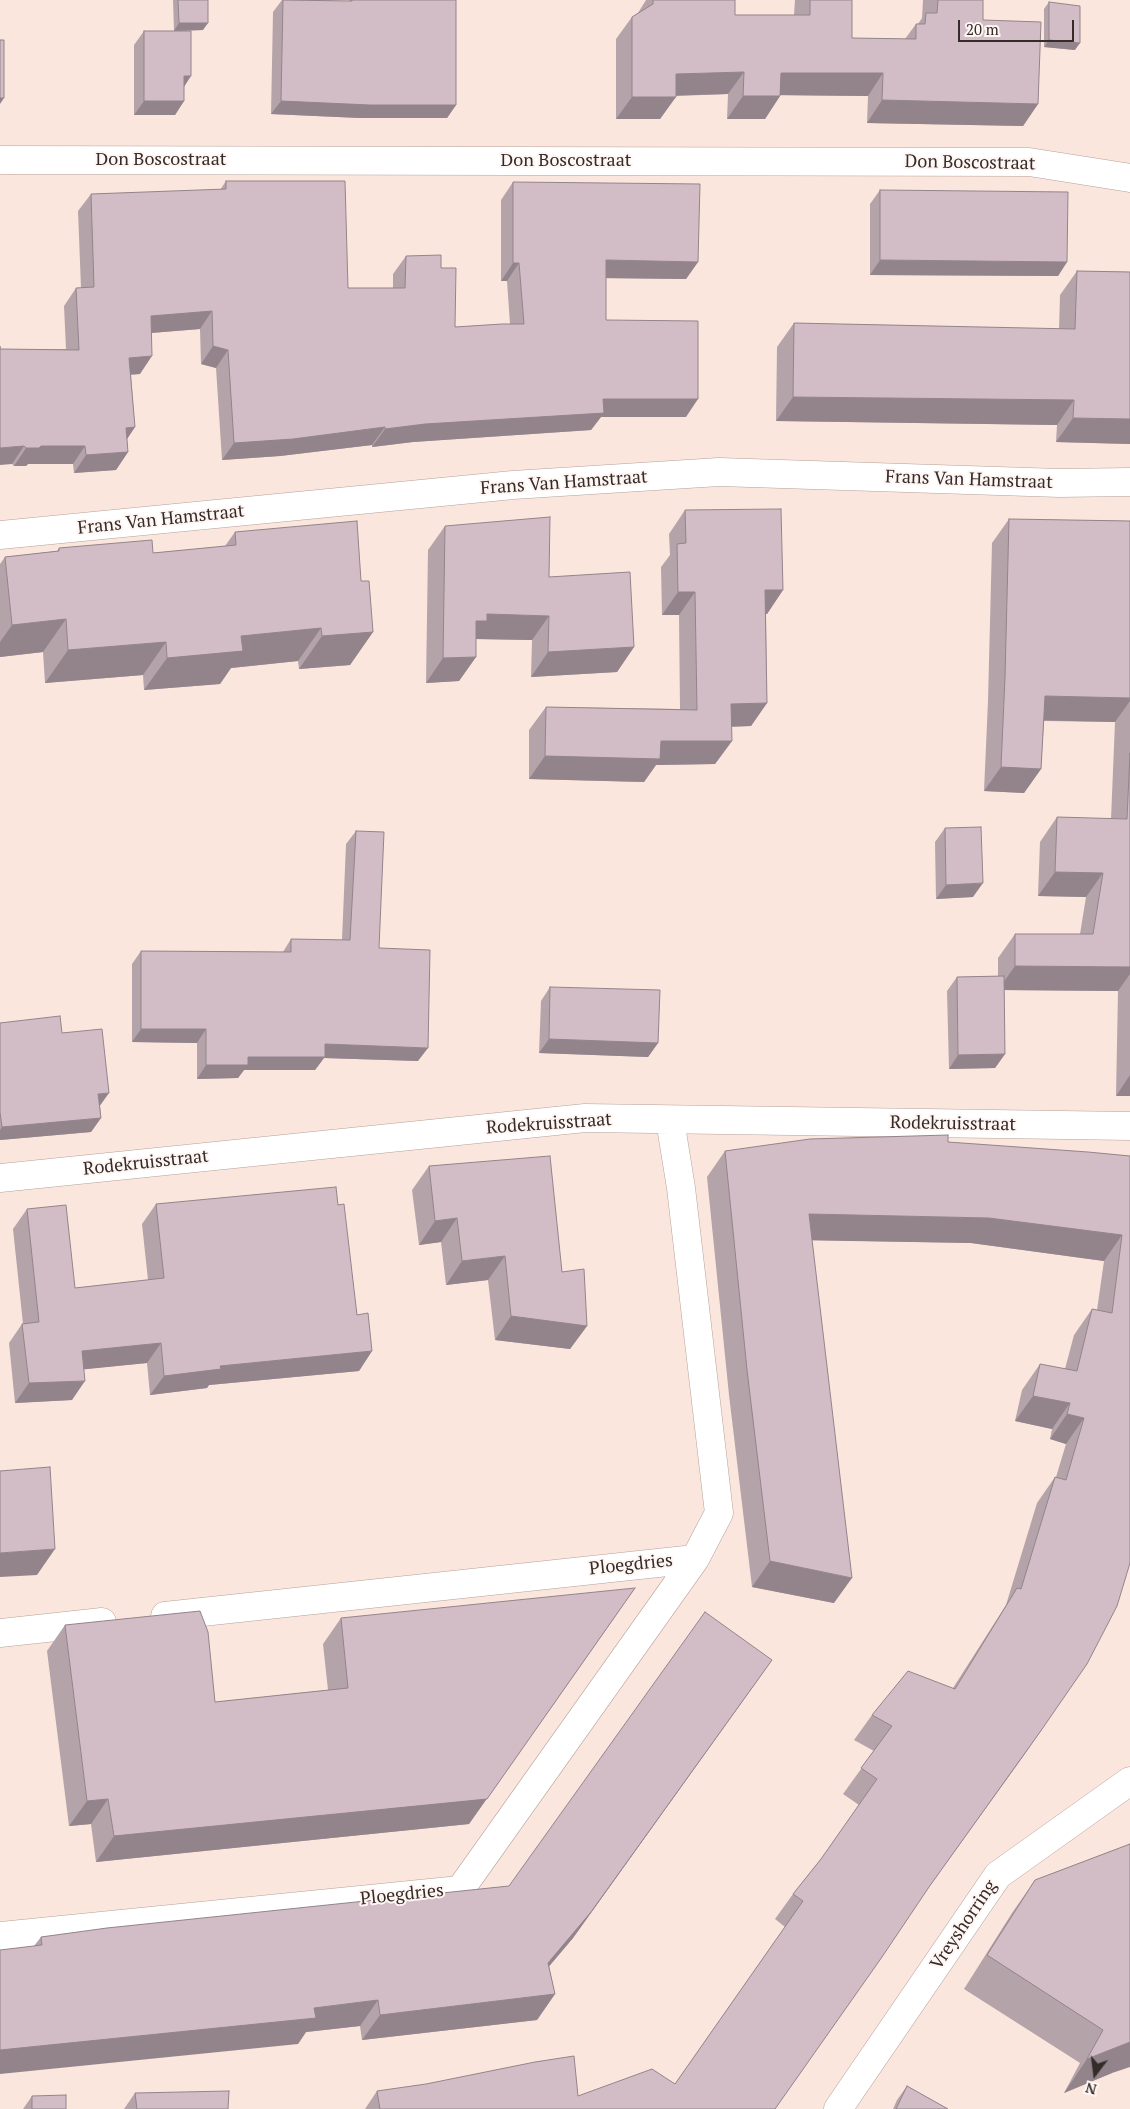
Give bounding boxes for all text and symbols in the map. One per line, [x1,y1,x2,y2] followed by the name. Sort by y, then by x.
[960,10,1076,42] scale bar
[966,19,999,39] text: 20 m
[96,149,226,171] street label: Don Boscostraat
[501,150,631,172] street label: Don Boscostraat
[904,151,1036,175] street label: Don Boscostraat
[480,466,648,500] street label: Frans Van Hamstraat
[885,466,1053,494] street label: Frans Van Hamstraat
[77,500,245,540] street label: Frans Van Hamstraat
[485,1109,613,1139] street label: Rodekruisstraat
[890,1112,1016,1136] street label: Rodekruisstraat
[82,1146,210,1180] street label: Rodekruisstraat
[588,1550,674,1580] street label: Ploegdries
[926,1876,1002,1974] street label: Vreyshorring
[359,1880,445,1910] street label: Ploegdries
[1070,2049,1120,2099] north arrow
[1083,2078,1099,2100] text: N

